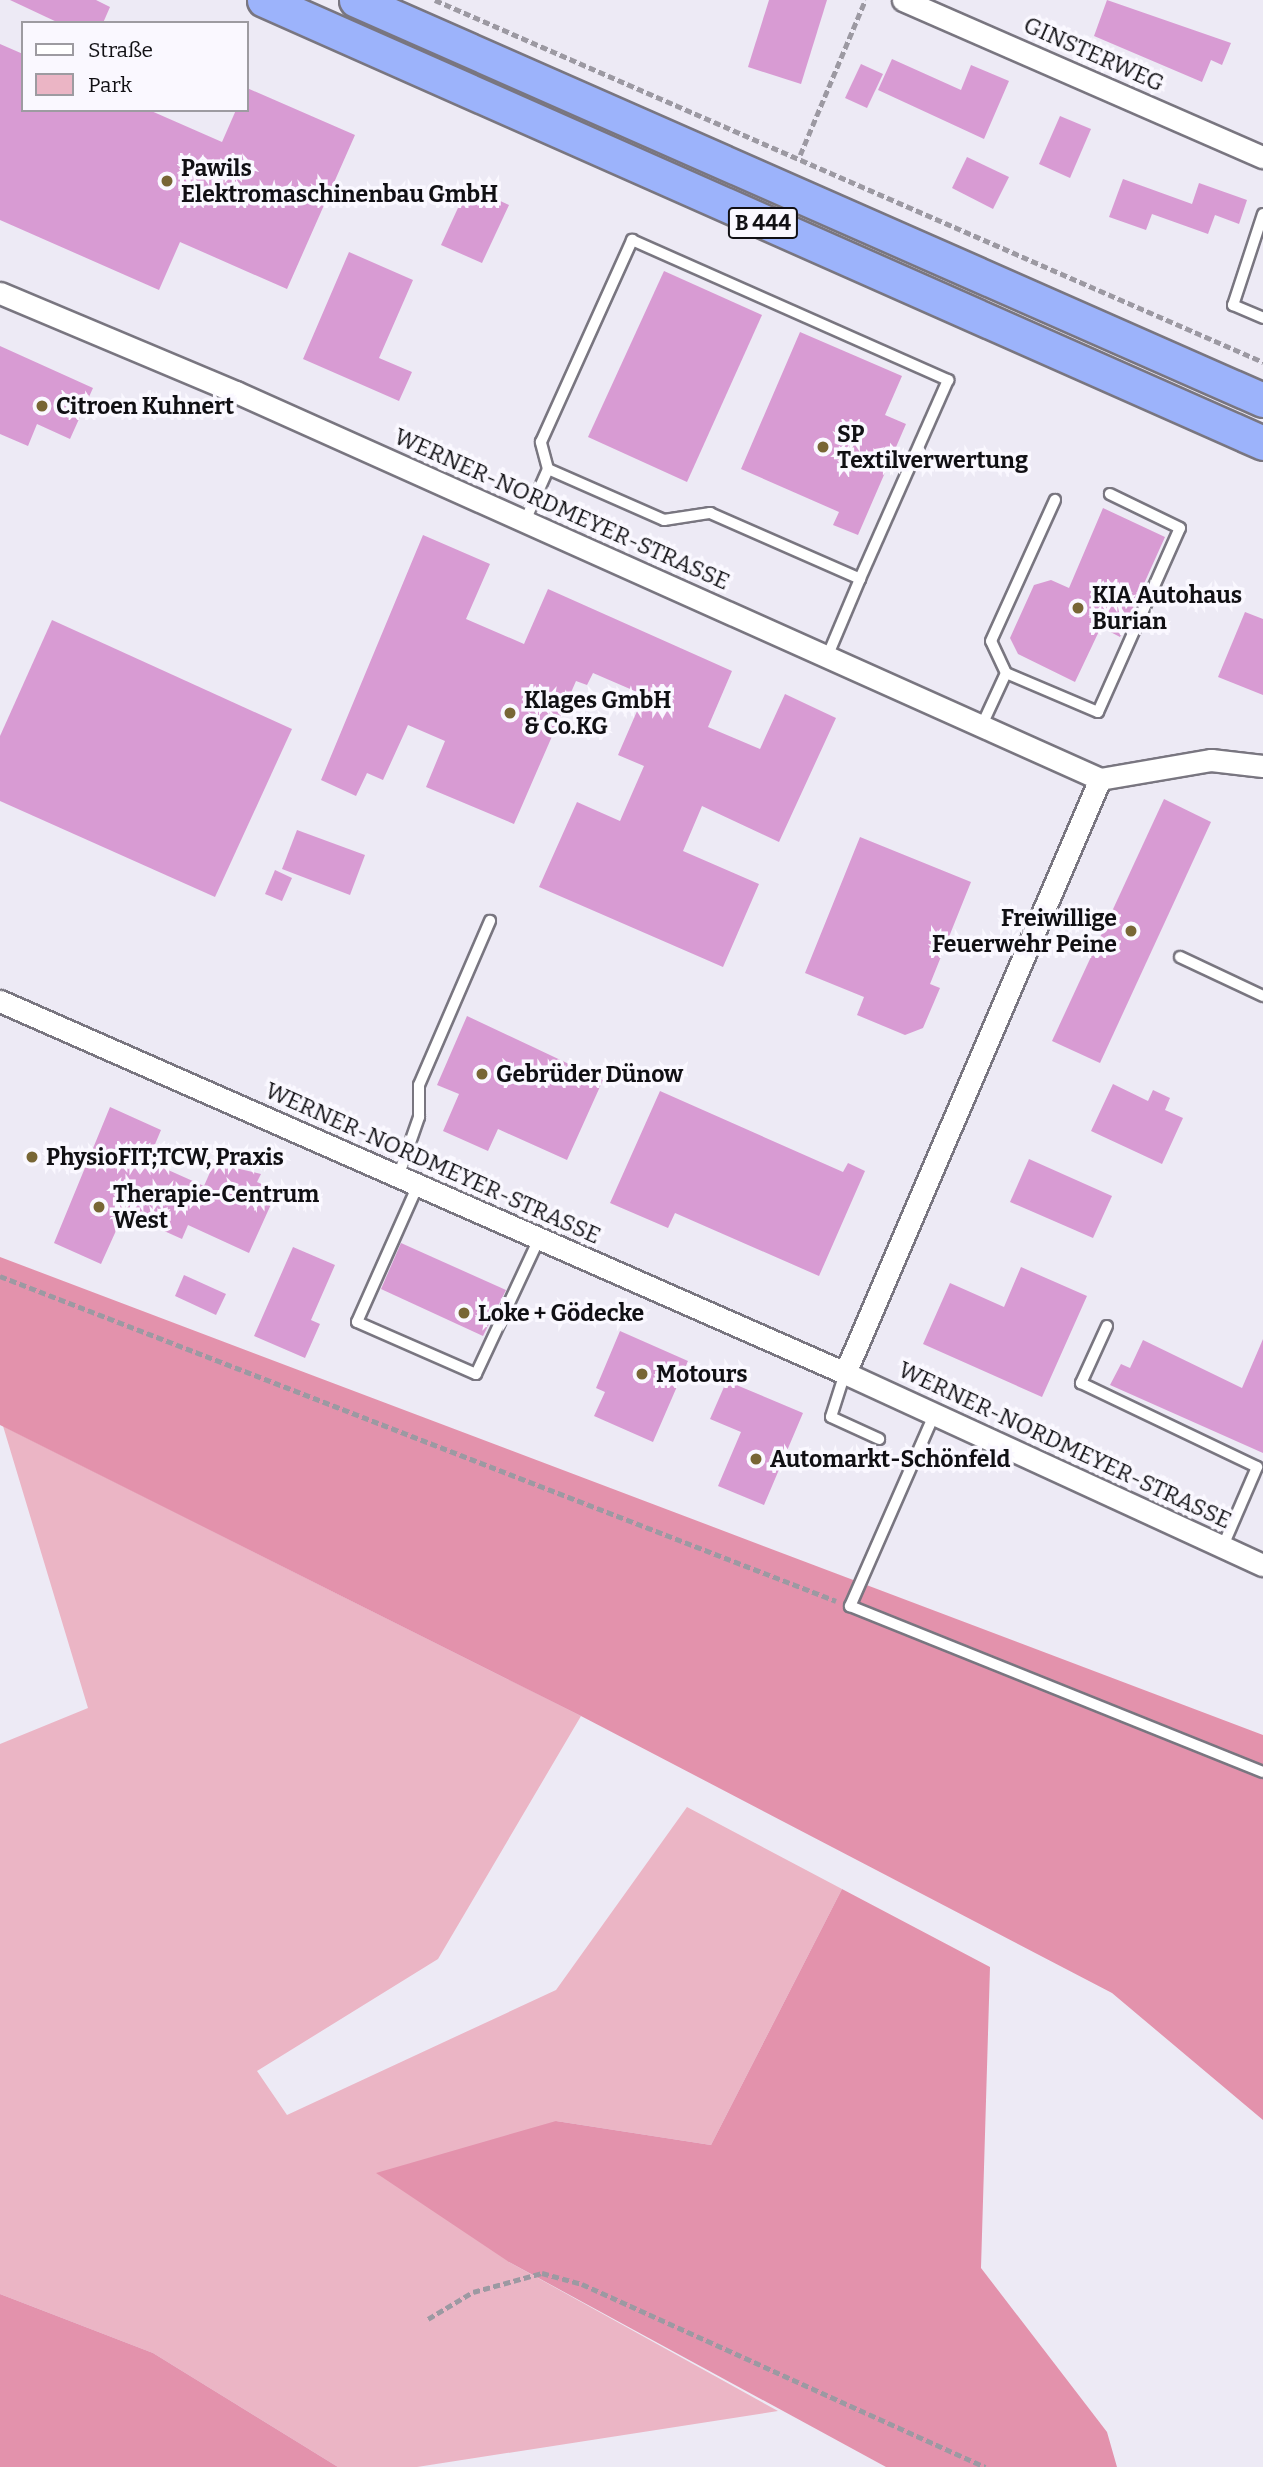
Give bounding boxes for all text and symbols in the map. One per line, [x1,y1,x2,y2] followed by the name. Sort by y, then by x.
[1020,11,1168,97] street label: GINSTERWEG
[21,21,248,112] legend
[88,37,153,63] text: Straße
[88,72,132,98] text: Park
[181,154,498,208] place label: Pawils Elektromaschinenbau GmbH
[159,173,175,189] marker: Pawils Elektromaschinenbau GmbH
[726,206,800,241] road number: B 444
[56,392,234,420] place label: Citroen Kuhnert
[34,398,50,414] marker: Citroen Kuhnert
[837,420,1028,474] place label: SP Textilverwertung
[390,422,734,596] street label: WERNER-NORDMEYER-STRASSE
[815,439,831,455] marker: SP Textilverwertung
[1092,581,1242,635] place label: KIA Autohaus Burian
[1070,600,1086,616] marker: KIA Autohaus Burian
[524,686,671,740] place label: Klages GmbH & Co.KG
[502,705,518,721] marker: Klages GmbH & Co.KG
[932,904,1117,958] place label: Freiwillige Feuerwehr Peine
[1123,923,1139,939] marker: Freiwillige Feuerwehr Peine
[496,1060,683,1088] place label: Gebrüder Dünow
[474,1066,490,1082] marker: Gebrüder Dünow
[261,1076,605,1250] street label: WERNER-NORDMEYER-STRASSE
[46,1143,284,1171] place label: PhysioFIT;TCW, Praxis
[24,1149,40,1165] marker: PhysioFIT;TCW, Praxis
[113,1180,319,1234] place label: Therapie-Centrum West
[91,1199,107,1215] marker: Therapie-Centrum West
[478,1299,644,1327] place label: Loke + Gödecke
[456,1305,472,1321] marker: Loke + Gödecke
[894,1356,1236,1534] street label: WERNER-NORDMEYER-STRASSE
[656,1360,748,1388] place label: Motours
[634,1366,650,1382] marker: Motours
[770,1445,1010,1473] place label: Automarkt-Schönfeld
[748,1451,764,1467] marker: Automarkt-Schönfeld

